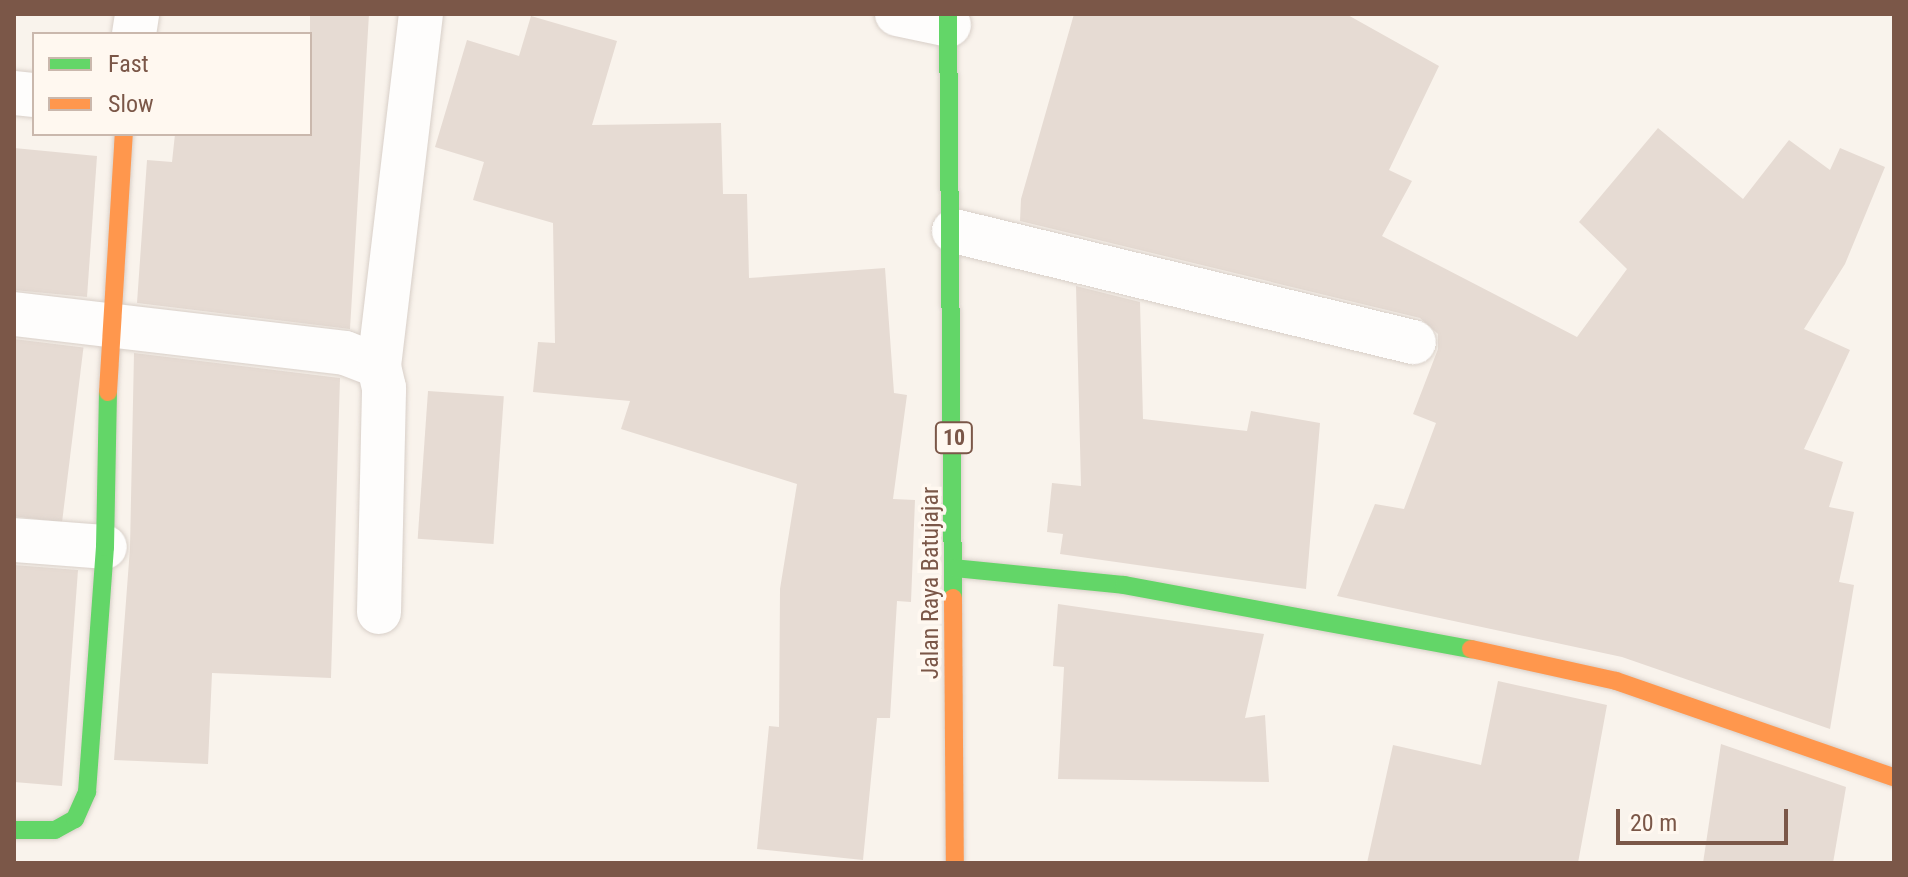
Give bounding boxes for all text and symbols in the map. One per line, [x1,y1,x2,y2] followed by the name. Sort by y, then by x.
[32,32,312,136] legend
[108,50,149,78] text: Fast
[108,90,154,118] text: Slow
[934,420,974,456] road number: 10
[917,487,945,679] street label: Jalan Raya Batujajar
[1620,793,1792,843] scale bar
[1630,809,1677,837] text: 20 m

